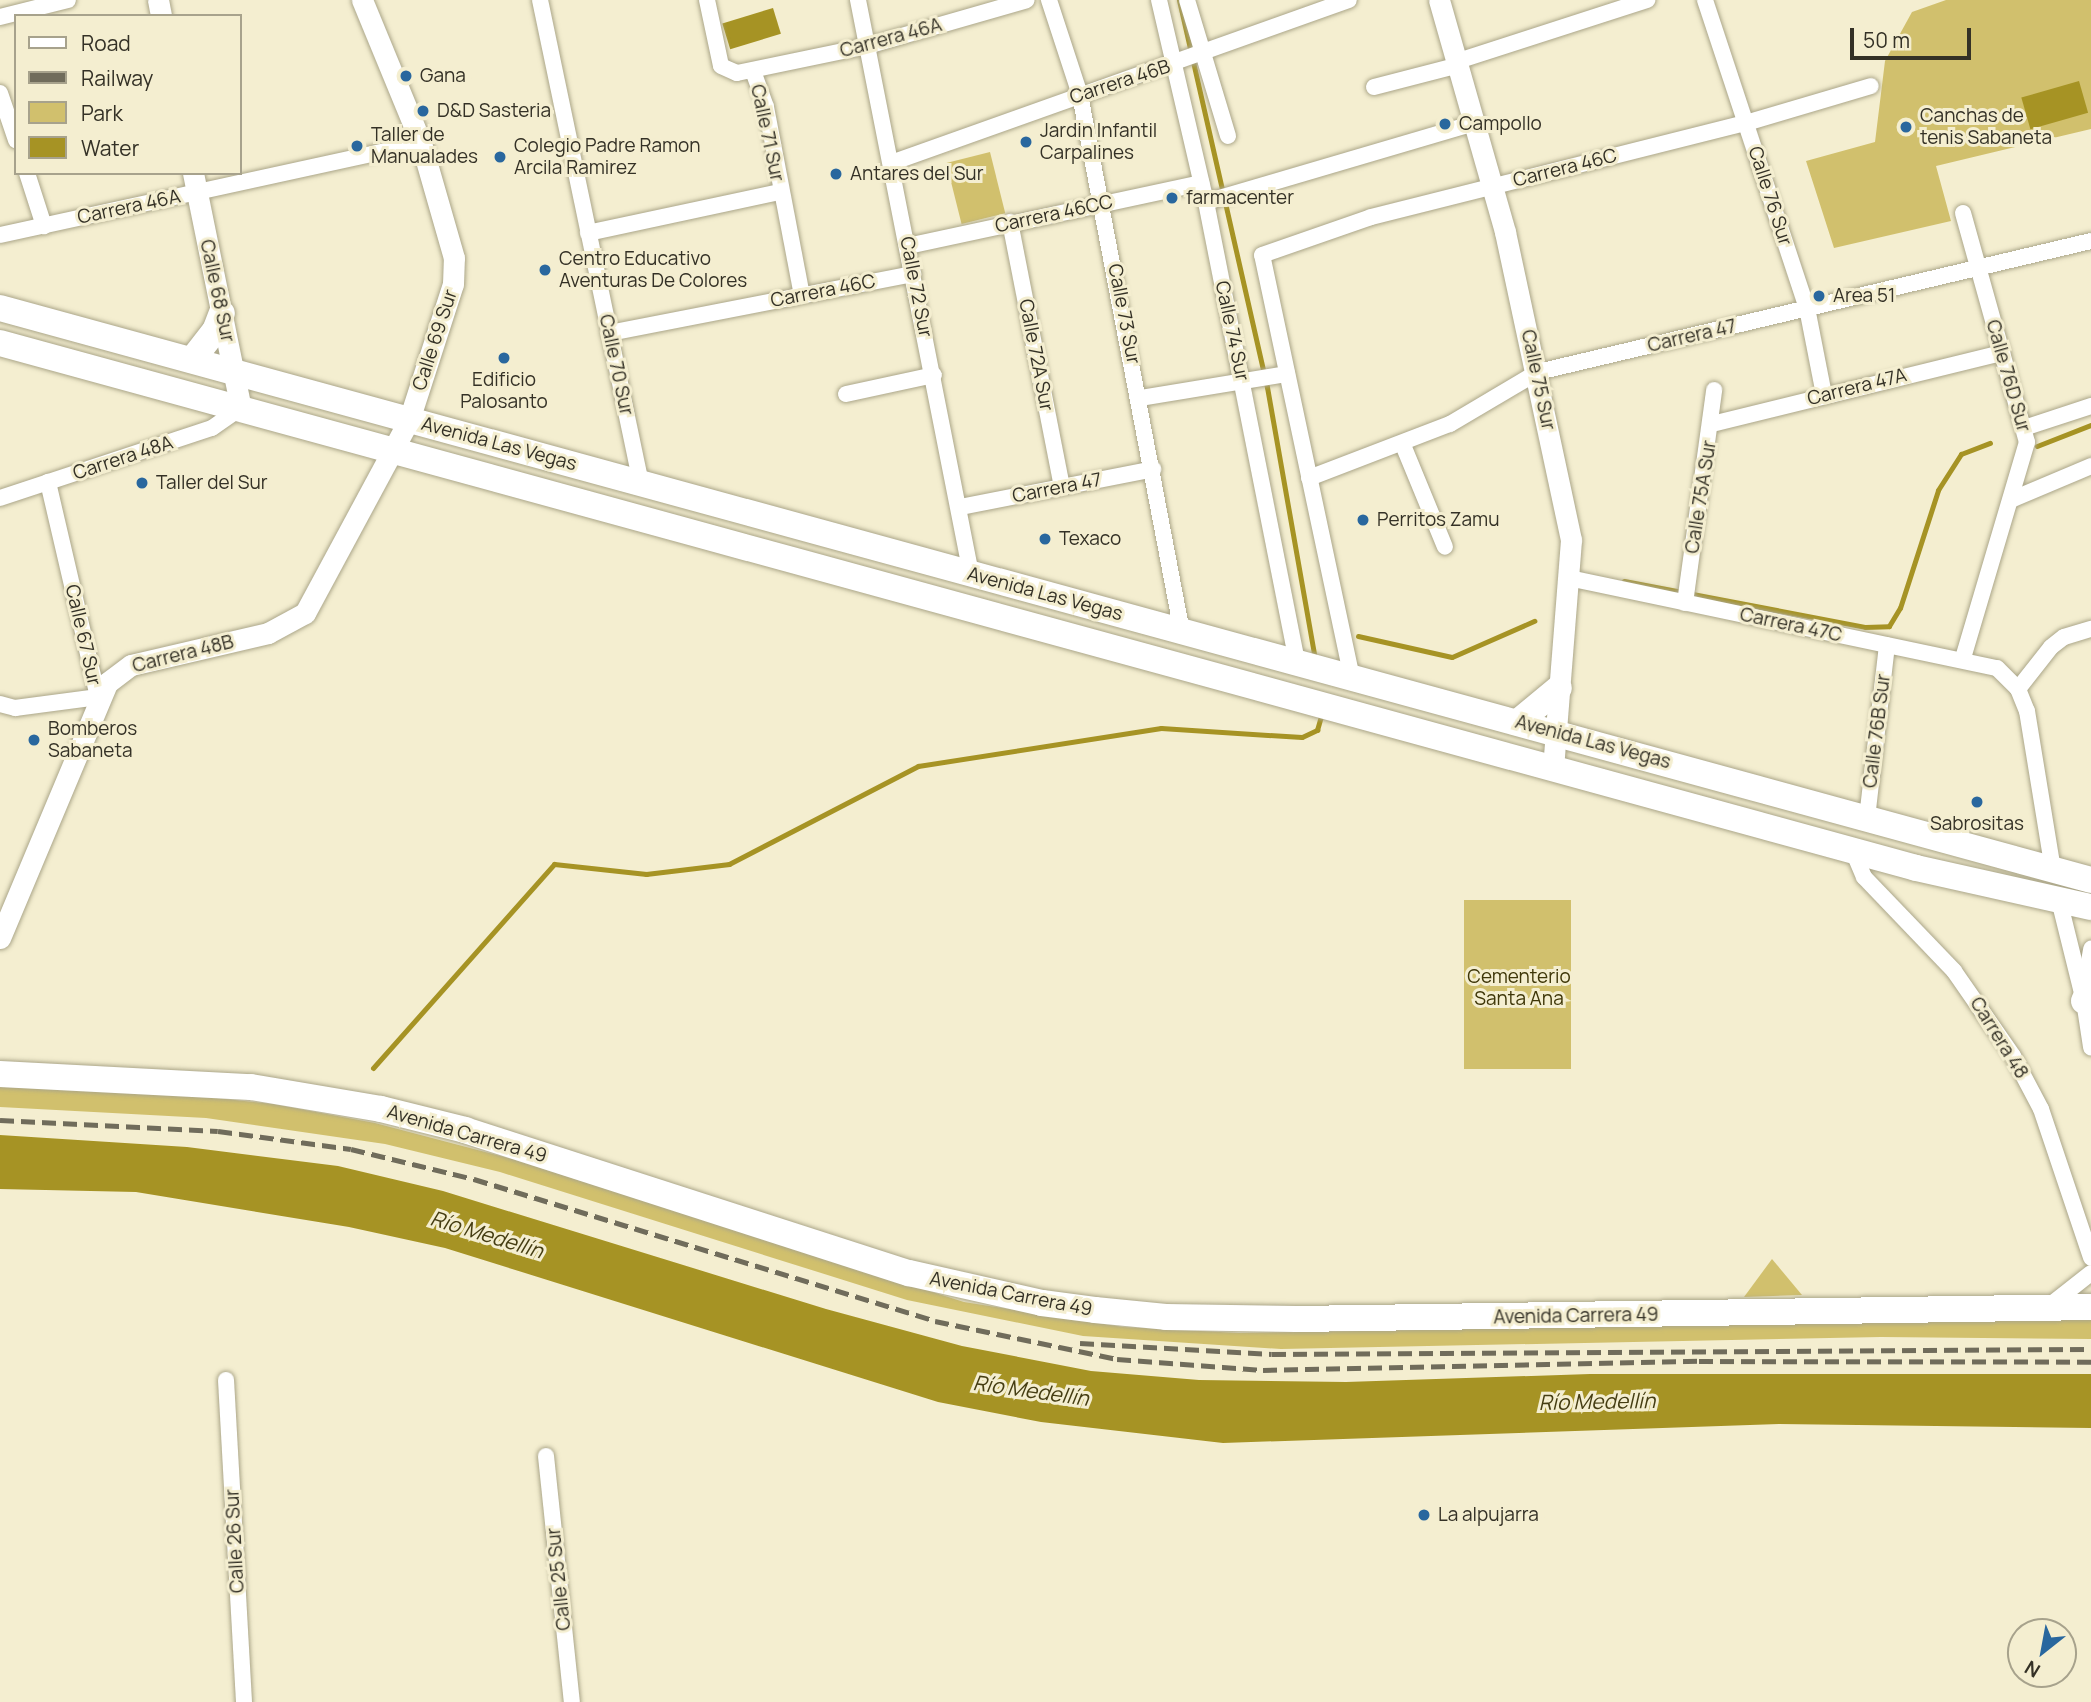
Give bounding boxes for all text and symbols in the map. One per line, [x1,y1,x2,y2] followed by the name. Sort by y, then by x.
[838,13,944,63] street label: Carrera 46A
[14,14,242,175] legend
[1853,14,1974,58] scale bar
[1863,26,1910,54] text: 50 m
[81,29,131,57] text: Road
[1067,55,1173,109] street label: Carrera 46B
[81,64,153,92] text: Railway
[420,65,466,87] place label: Gana
[398,68,414,84] marker: Gana
[746,82,788,184] street label: Calle 71 Sur
[81,99,123,127] text: Park
[437,100,551,122] place label: D&D Sasteria
[415,103,431,119] marker: D&D Sasteria
[1920,105,2052,149] place label: Canchas de tenis Sabaneta
[1459,113,1542,135] place label: Campollo
[1437,116,1453,132] marker: Campollo
[1898,119,1914,135] marker: Canchas de tenis Sabaneta
[1040,120,1157,164] place label: Jardin Infantil Carpalines
[371,124,478,168] place label: Taller de Manualades
[81,134,139,162] text: Water
[1018,134,1034,150] marker: Jardin Infantil Carpalines
[514,135,701,179] place label: Colegio Padre Ramon Arcila Ramirez
[349,138,365,154] marker: Taller de Manualades
[1511,144,1619,192] street label: Carrera 46C
[1743,144,1797,248] street label: Calle 76 Sur
[492,149,508,165] marker: Colegio Padre Ramon Arcila Ramirez
[850,163,983,185] place label: Antares del Sur
[828,166,844,182] marker: Antares del Sur
[75,185,183,229] street label: Carrera 46A
[1186,187,1294,209] place label: farmacenter
[993,190,1115,238] street label: Carrera 46CC
[1164,190,1180,206] marker: farmacenter
[895,235,937,339] street label: Calle 72 Sur
[195,238,239,344] street label: Calle 68 Sur
[559,248,747,292] place label: Centro Educativo Aventuras De Colores
[537,262,553,278] marker: Centro Educativo Aventuras De Colores
[1103,262,1145,366] street label: Calle 73 Sur
[769,270,877,312] street label: Carrera 46C
[1210,279,1254,383] street label: Calle 74 Sur
[1833,285,1895,307] place label: Area 51
[408,287,462,393] street label: Calle 69 Sur
[1811,288,1827,304] marker: Area 51
[1014,297,1058,413] street label: Calle 72A Sur
[594,312,638,418] street label: Calle 70 Sur
[1645,315,1739,357] street label: Carrera 47
[1981,317,2035,435] street label: Calle 76D Sur
[1516,328,1560,432] street label: Calle 75 Sur
[496,350,512,366] marker: Edificio Palosanto
[1805,364,1909,410] street label: Carrera 47A
[460,369,548,413] place label: Edificio Palosanto
[419,412,579,476] street label: Avenida Las Vegas
[70,431,176,485] street label: Carrera 48A
[1681,439,1721,555] street label: Calle 75A Sur
[1010,468,1104,508] street label: Carrera 47
[156,472,268,494] place label: Taller del Sur
[134,475,150,491] marker: Taller del Sur
[1377,509,1499,531] place label: Perritos Zamu
[1355,512,1371,528] marker: Perritos Zamu
[1059,528,1121,550] place label: Texaco
[1037,531,1053,547] marker: Texaco
[965,562,1125,626] street label: Avenida Las Vegas
[60,582,106,688] street label: Calle 67 Sur
[1738,603,1844,647] street label: Carrera 47C
[130,630,236,678] street label: Carrera 48B
[1859,673,1895,789] street label: Calle 76B Sur
[1513,710,1673,774] street label: Avenida Las Vegas
[48,718,137,762] place label: Bomberos Sabaneta
[26,732,42,748] marker: Bomberos Sabaneta
[1969,794,1985,810] marker: Sabrositas
[1930,813,2024,835] place label: Sabrositas
[1467,966,1571,1010] park label: Cementerio Santa Ana
[1965,993,2033,1083] street label: Carrera 48
[385,1100,549,1168] street label: Avenida Carrera 49
[428,1205,546,1263] water label: Río Medellín
[928,1267,1094,1321] street label: Avenida Carrera 49
[1493,1303,1659,1329] street label: Avenida Carrera 49
[972,1369,1090,1411] water label: Río Medellín
[1538,1387,1656,1415] water label: Río Medellín
[221,1488,249,1594] street label: Calle 26 Sur
[1438,1504,1539,1526] place label: La alpujarra
[1416,1507,1432,1523] marker: La alpujarra
[542,1526,576,1632] street label: Calle 25 Sur
[2007,1618,2077,1688] north arrow
[2020,1655,2045,1684] text: N

